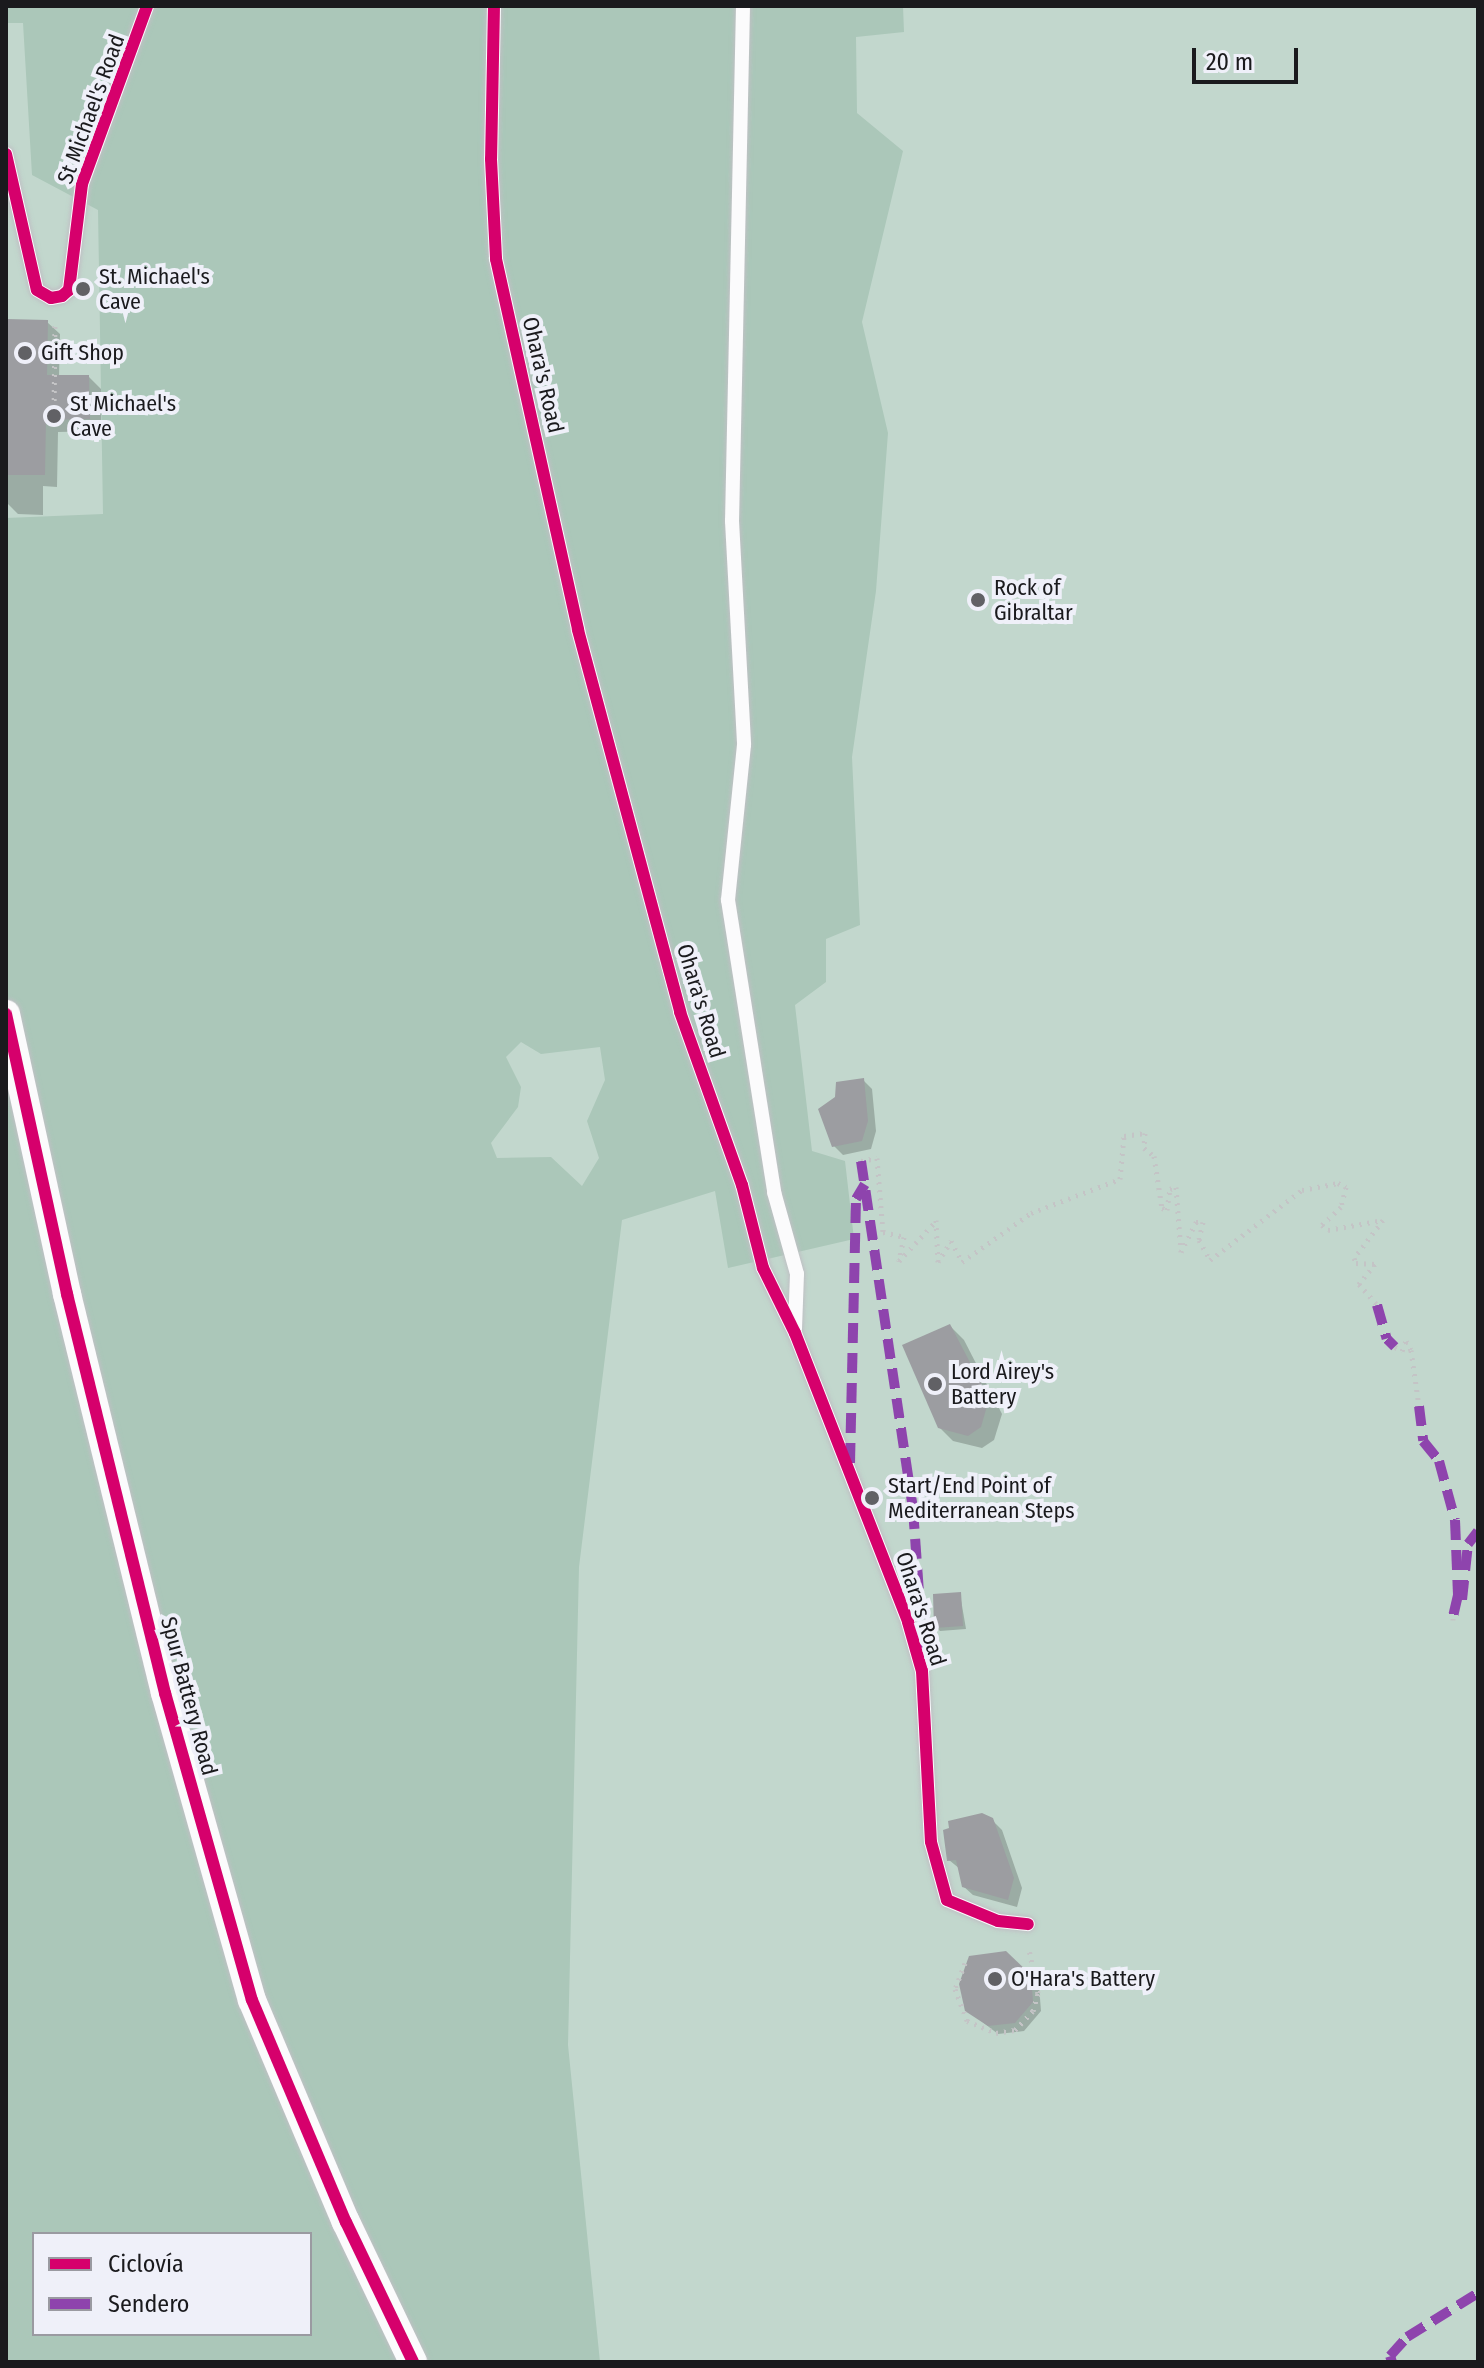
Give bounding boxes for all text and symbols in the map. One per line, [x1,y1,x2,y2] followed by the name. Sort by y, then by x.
[52,31,130,187] street label: St Michael's Road
[1196,32,1302,82] scale bar
[1206,48,1253,76] text: 20 m
[99,263,210,314] place label: St. Michael's Cave
[74,280,92,298] marker: St. Michael's Cave
[517,314,569,436] street label: Ohara's Road
[41,340,124,366] place label: Gift Shop
[16,344,34,362] marker: Gift Shop
[70,390,176,442] place label: St Michael's Cave
[45,407,63,425] marker: St Michael's Cave
[994,574,1073,626] place label: Rock of Gibraltar
[969,591,987,609] marker: Rock of Gibraltar
[671,941,731,1061] street label: Ohara's Road
[951,1358,1054,1410] place label: Lord Airey's Battery
[926,1375,944,1393] marker: Lord Airey's Battery
[888,1472,1075,1524] place label: Start/End Point of Mediterranean Steps
[863,1489,881,1507] marker: Start/End Point of Mediterranean Steps
[890,1549,952,1669] street label: Ohara's Road
[155,1614,223,1778] street label: Spur Battery Road
[1011,1966,1155,1992] place label: O'Hara's Battery
[986,1970,1004,1988] marker: O'Hara's Battery
[32,2232,312,2336] legend
[108,2250,184,2278] text: Ciclovía
[108,2290,189,2318] text: Sendero

